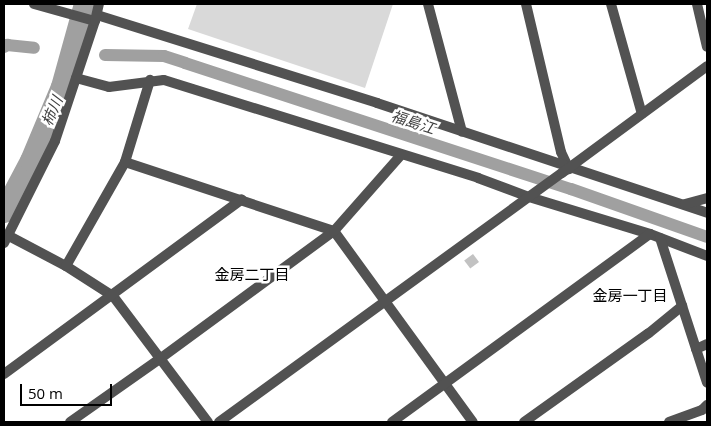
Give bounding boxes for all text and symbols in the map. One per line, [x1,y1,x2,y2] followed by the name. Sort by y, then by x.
[38,94,66,128] water label: 柿川
[389,106,437,138] water label: 福島江
[215,266,289,284] district label: 金房二丁目
[593,287,667,305] district label: 金房一丁目
[22,374,115,406] scale bar
[28,383,63,403] text: 50 m

